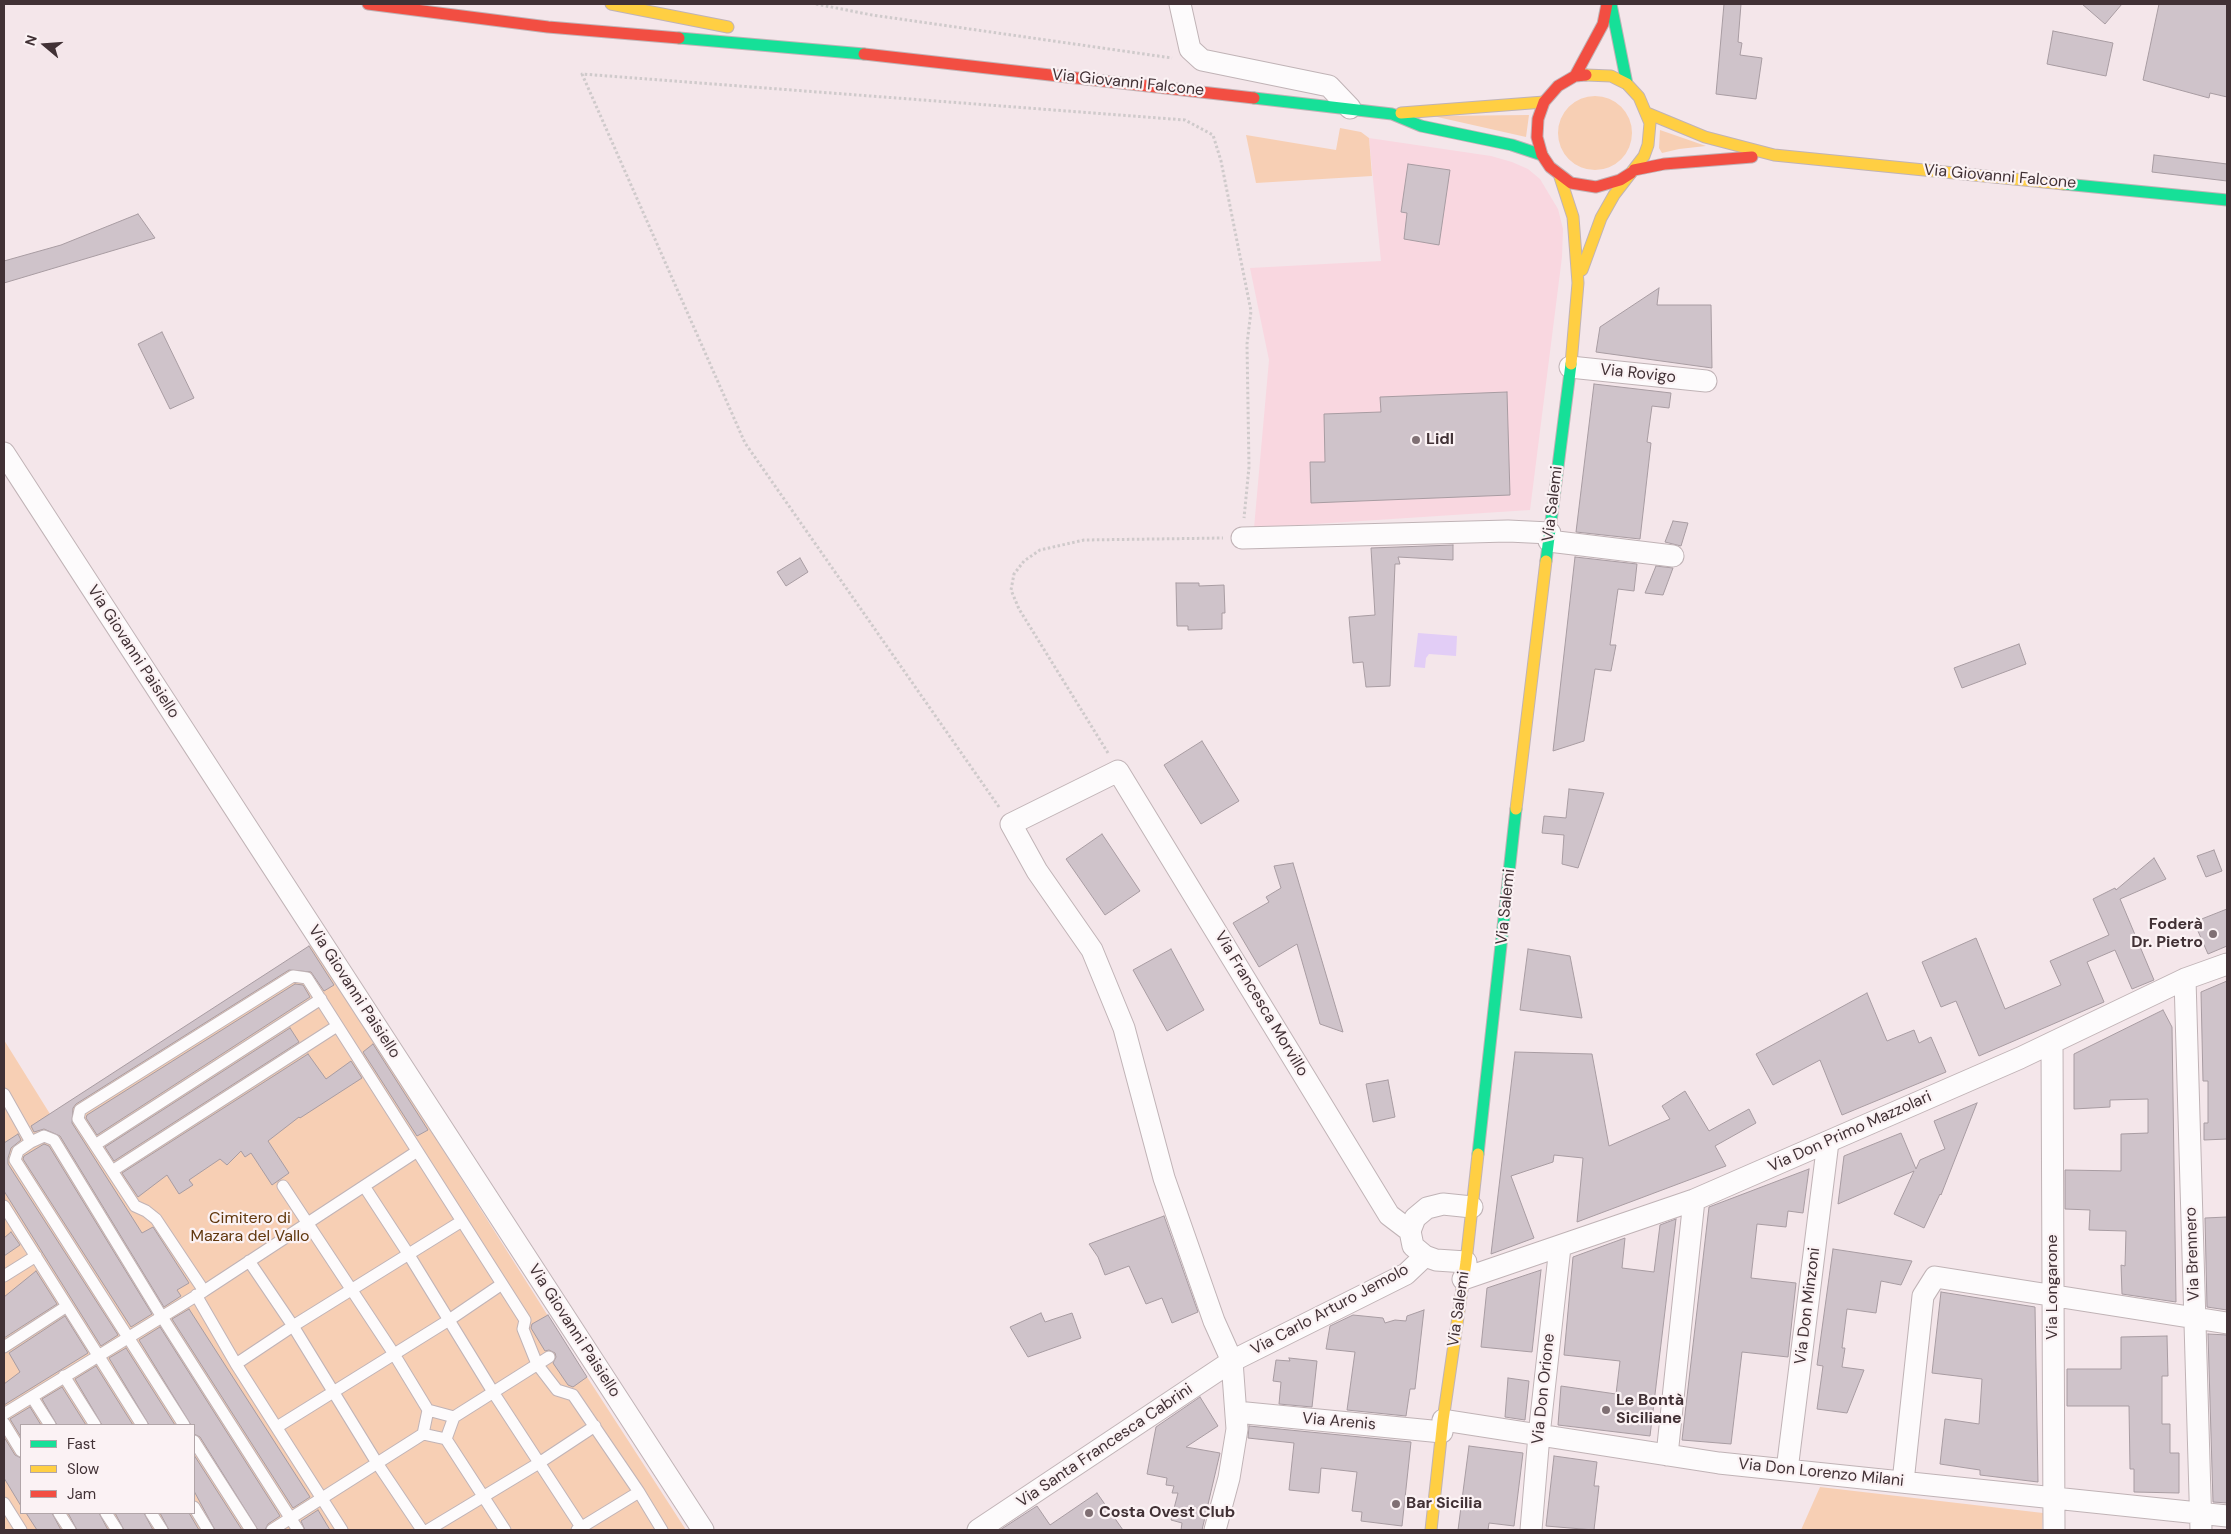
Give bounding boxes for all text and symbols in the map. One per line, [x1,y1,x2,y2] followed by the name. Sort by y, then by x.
[20,20,70,70] north arrow
[21,33,41,48] text: N
[1051,65,1205,101] street label: Via Giovanni Falcone
[1923,161,2077,193] street label: Via Giovanni Falcone
[1599,360,1677,388] street label: Via Rovigo
[1426,430,1454,450] place label: Lidl
[1410,434,1422,446] marker: Lidl
[1539,465,1567,543] street label: Via Salemi
[83,582,183,722] street label: Via Giovanni Paisiello
[1492,868,1520,946] street label: Via Salemi
[2131,915,2203,953] place label: Foderà Dr. Pietro
[304,922,404,1062] street label: Via Giovanni Paisiello
[1210,928,1312,1080] street label: Via Francesca Morvillo
[2207,928,2219,940] marker: Foderà Dr. Pietro
[1765,1087,1935,1177] street label: Via Don Primo Mazzolari
[2182,1206,2204,1302] street label: Via Brennero
[190,1209,310,1247] park label: Cimitero di Mazara del Vallo
[2043,1234,2063,1340] street label: Via Longarone
[1791,1246,1825,1366] street label: Via Don Minzoni
[1248,1260,1412,1360] street label: Via Carlo Arturo Jemolo
[524,1261,624,1401] street label: Via Giovanni Paisiello
[1444,1270,1474,1348] street label: Via Salemi
[1529,1333,1559,1445] street label: Via Don Orione
[1014,1380,1196,1512] street label: Via Santa Francesca Cabrini
[1616,1391,1684,1429] place label: Le Bontà Siciliane
[1600,1404,1612,1416] marker: Le Bontà Siciliane
[1301,1409,1377,1435] street label: Via Arenis
[20,1424,195,1514] legend
[67,1434,96,1454] text: Fast
[1737,1455,1905,1491] street label: Via Don Lorenzo Milani
[67,1459,99,1479] text: Slow
[67,1484,96,1504] text: Jam
[1406,1494,1482,1514] place label: Bar Sicilia
[1390,1498,1402,1510] marker: Bar Sicilia
[1099,1503,1235,1523] place label: Costa Ovest Club
[1083,1507,1095,1519] marker: Costa Ovest Club

